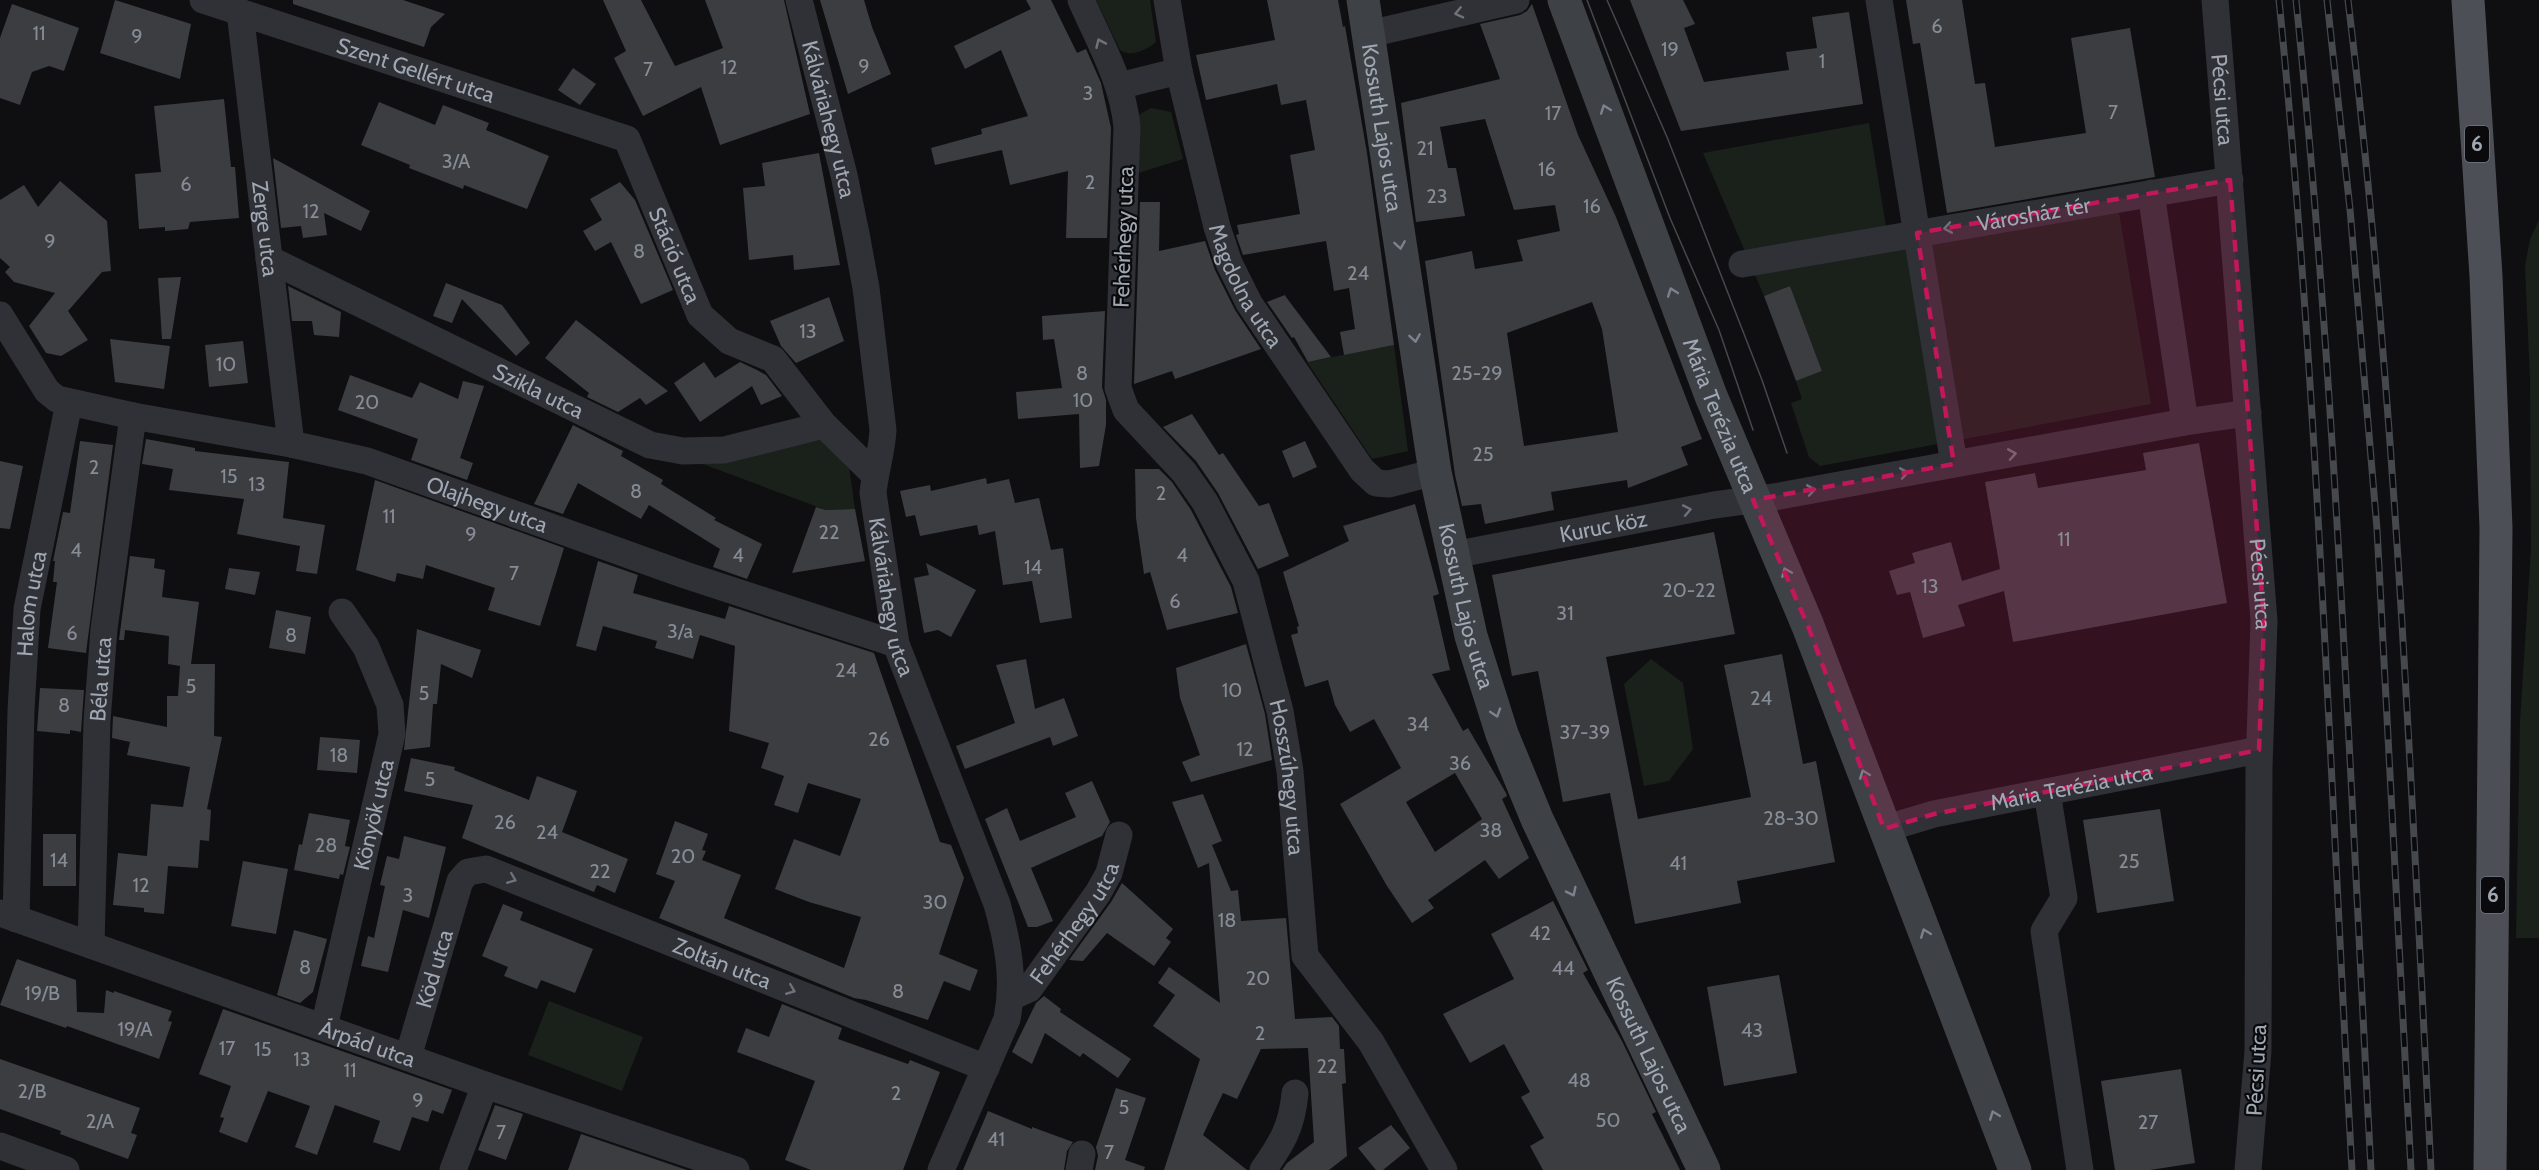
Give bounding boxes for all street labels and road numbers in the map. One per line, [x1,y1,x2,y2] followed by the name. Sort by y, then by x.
[333,32,499,109] street label: Szent Gellért utca
[796,38,861,201] street label: Kálváriahegy utca
[1356,42,1408,214] street label: Kossuth Lajos utca
[2205,53,2239,147] street label: Pécsi utca
[2465,126,2489,162] road number: 6
[1108,165,1139,308] street label: Fehérhegy utca
[246,179,284,278] street label: Zerge utca
[1975,191,2092,237] street label: Városház tér
[643,203,707,308] street label: Stáció utca
[1203,220,1288,353] street label: Magdolna utca
[1677,335,1764,498] street label: Mária Terézia utca
[489,358,589,425] street label: Szikla utca
[423,470,552,539] street label: Olajhegy utca
[1557,505,1649,548] street label: Kuruc köz
[863,516,920,680] street label: Kálváriahegy utca
[1433,521,1500,693] street label: Kossuth Lajos utca
[2244,537,2277,631] street label: Pécsi utca
[11,548,53,657] street label: Halom utca
[84,636,117,722] street label: Béla utca
[1263,696,1310,857] street label: Hosszúhegy utca
[348,756,400,873] street label: Könyök utca
[1988,758,2155,817] street label: Mária Terézia utca
[1024,860,1125,989] street label: Fehérhegy utca
[2481,877,2505,913] road number: 6
[410,926,459,1011] street label: Köd utca
[669,932,775,995] street label: Zoltán utca
[1600,972,1697,1138] street label: Kossuth Lajos utca
[316,1014,419,1073] street label: Árpád utca
[2241,1023,2272,1117] street label: Pécsi utca

